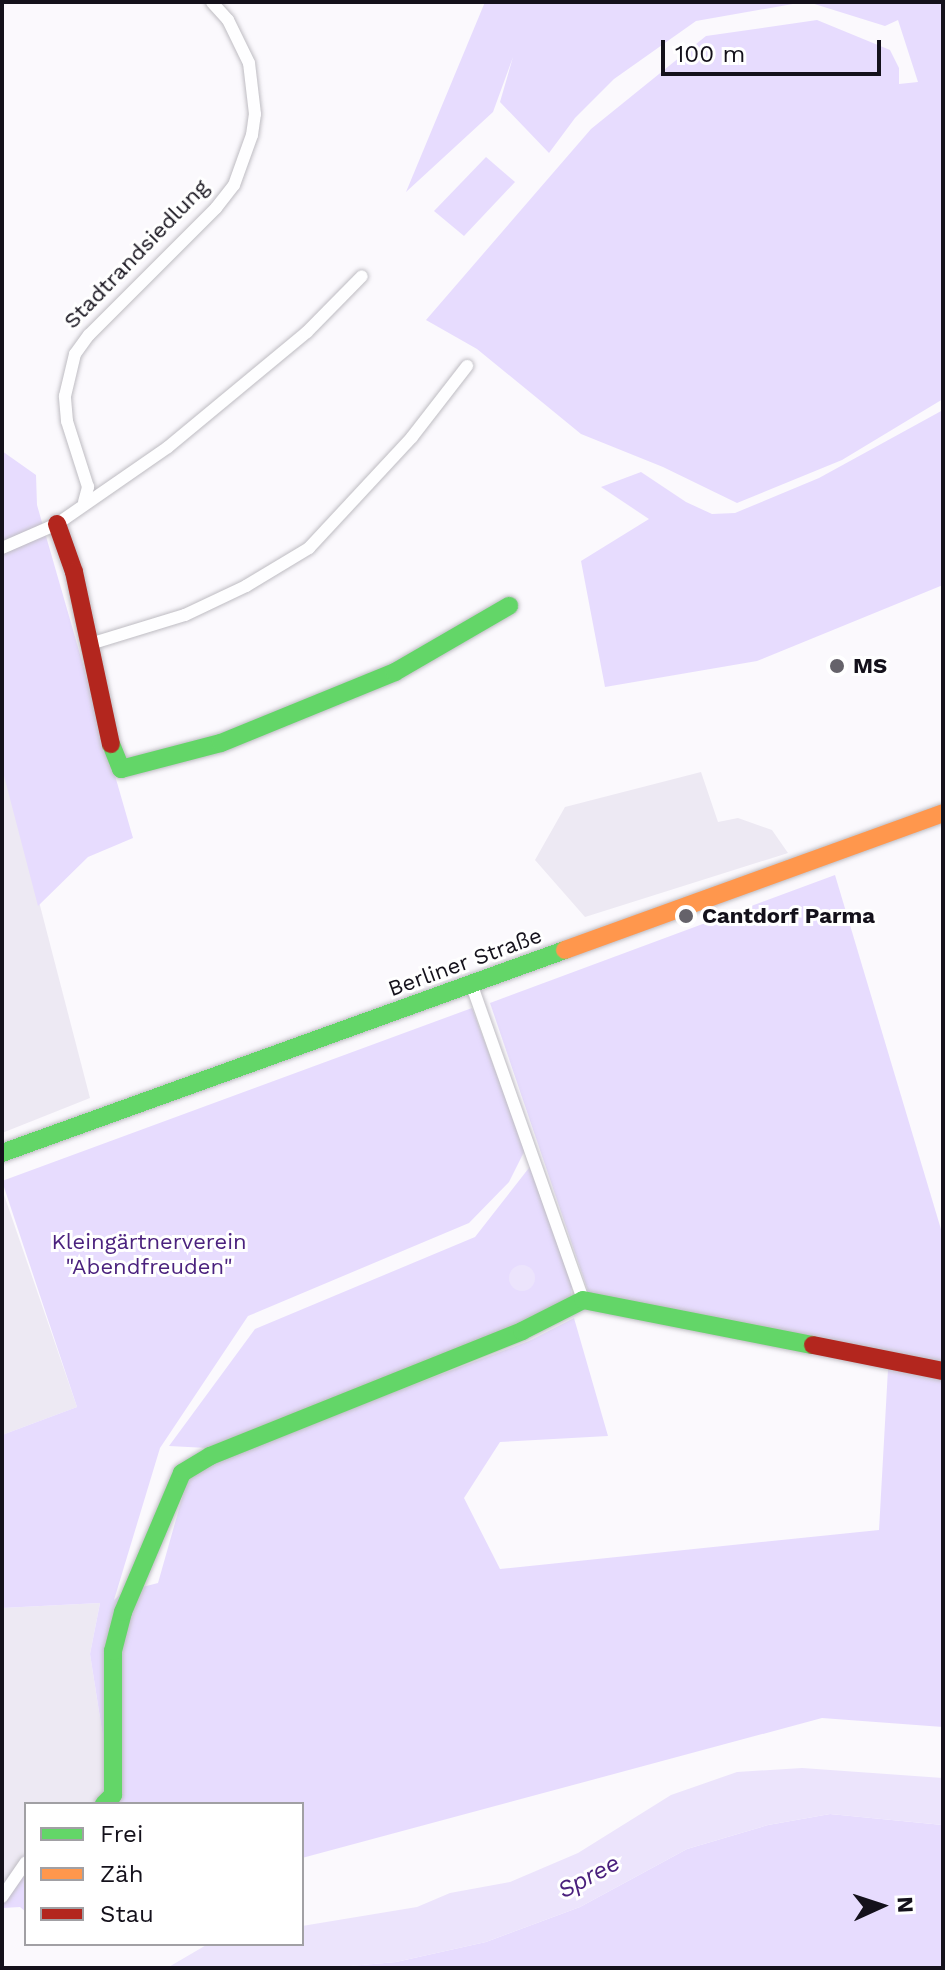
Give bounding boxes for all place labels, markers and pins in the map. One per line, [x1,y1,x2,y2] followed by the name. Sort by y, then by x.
[853,653,887,679] place label: MS
[828,657,846,675] marker: MS
[702,903,875,929] place label: Cantdorf Parma
[677,907,695,925] marker: Cantdorf Parma

